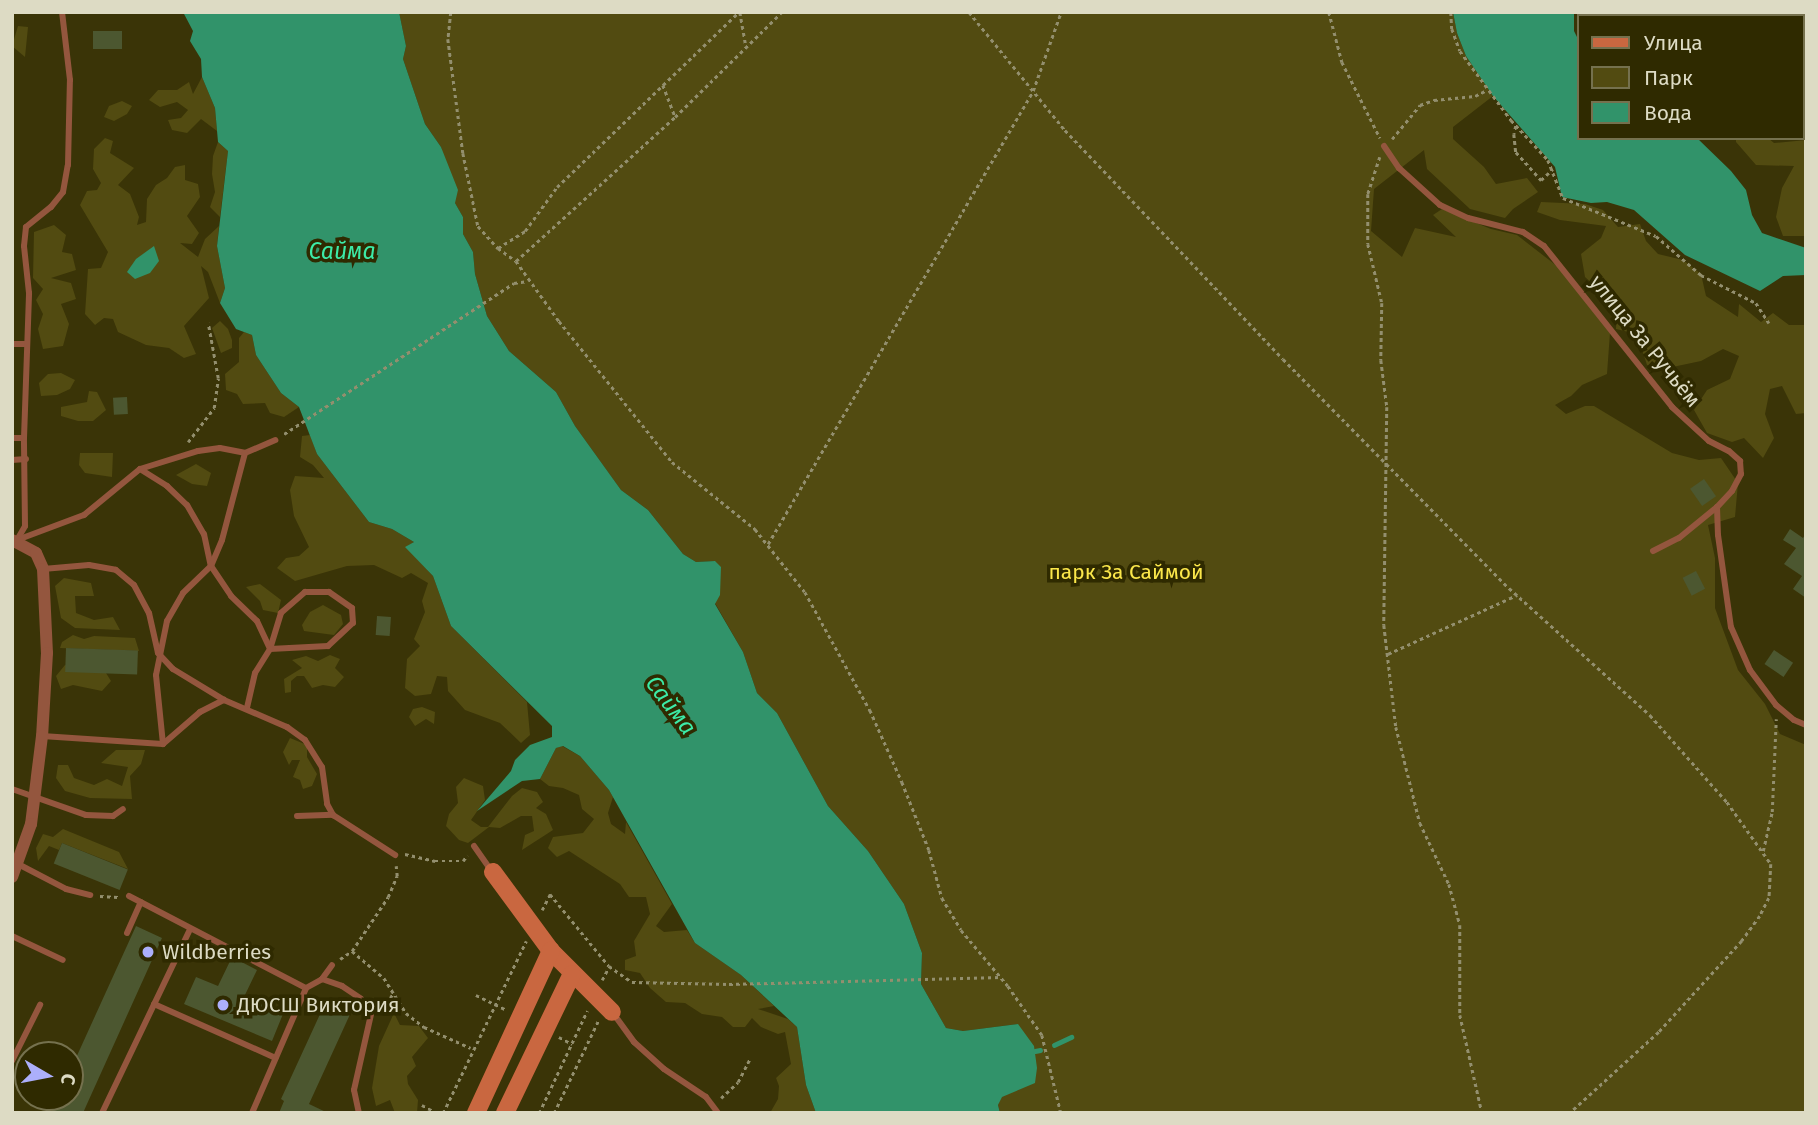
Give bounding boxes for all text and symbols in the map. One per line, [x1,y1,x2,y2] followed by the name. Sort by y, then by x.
[1576,14,1804,140] legend
[1644,30,1703,56] text: Улица
[1644,65,1693,91] text: Парк
[1644,100,1692,126] text: Вода
[308,237,376,265] water label: Сайма
[1584,270,1706,412] street label: улица За Ручьём
[1048,559,1204,585] park label: парк За Саймой
[640,670,702,740] water label: Сайма
[162,939,271,965] place label: Wildberries
[140,944,156,960] marker: Wildberries
[237,992,400,1018] place label: ДЮСШ Виктория
[215,997,231,1013] marker: ДЮСШ Виктория
[14,1041,84,1111] north arrow
[56,1072,80,1087] text: С

